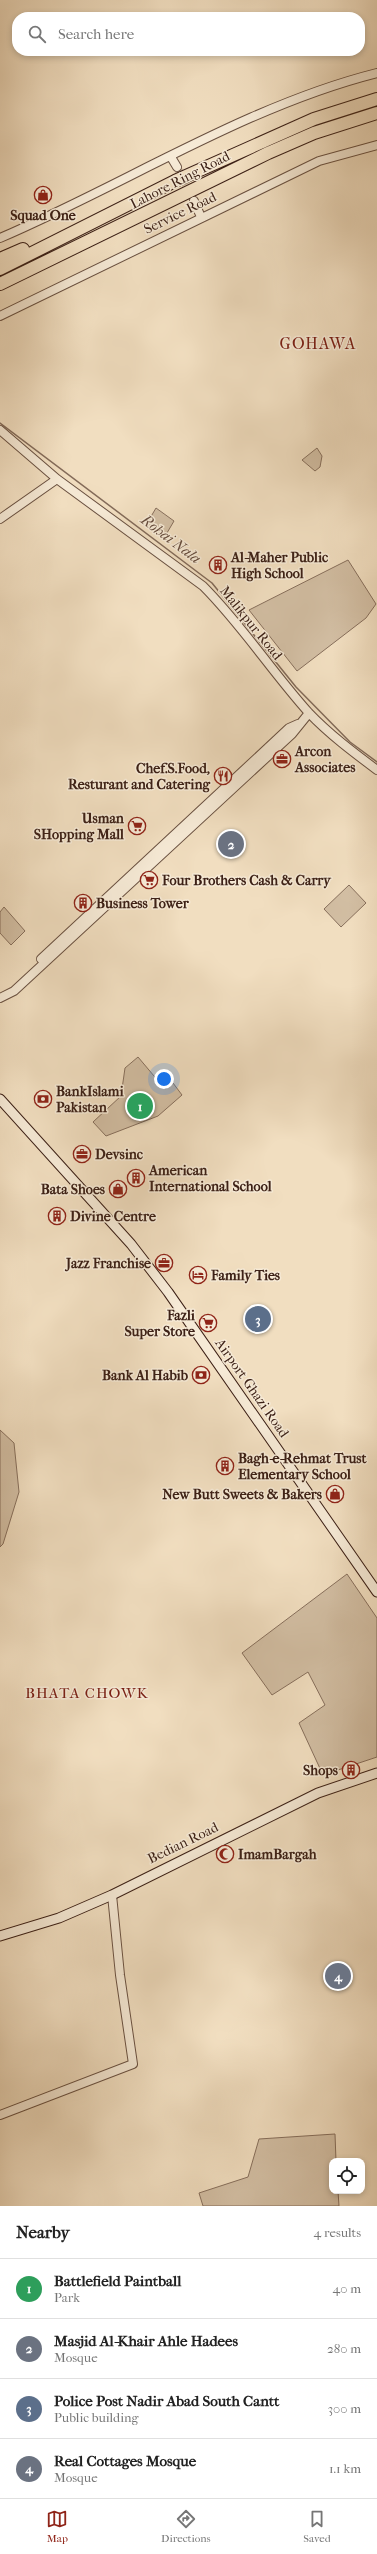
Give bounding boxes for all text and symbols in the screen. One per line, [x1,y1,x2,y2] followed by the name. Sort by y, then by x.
[12,12,365,56] search box
[26,23,48,45] icon: search
[58,25,134,43] text: Search here
[127,147,233,212] street label: Lahore Ring Road
[33,185,53,205] shop icon: Squad One
[141,188,219,238] street label: Service Road
[10,207,76,224] place label: Squad One
[280,334,356,353] district label: GOHAWA
[137,510,205,567] water label: Rohai Nala
[230,549,329,582] place label: Al-Maher Public High School
[208,555,228,575] building icon: Al-Maher Public High School
[216,583,286,664] street label: Malikpur Road
[294,743,356,776] place label: Arcon Associates
[272,749,292,769] office icon: Arcon Associates
[68,760,211,793] place label: Chef.S.Food, Resturant and Catering
[213,766,233,786] restaurant icon: Chef.S.Food, Resturant and Catering
[34,810,125,843] place label: Usman SHopping Mall
[127,816,147,836] supermarket icon: Usman SHopping Mall
[218,829,244,859] pin: 2
[139,870,159,890] supermarket icon: Four Brothers Cash & Carry
[161,872,332,889] place label: Four Brothers Cash & Carry
[73,893,93,913] building icon: Business Tower
[96,895,190,912] place label: Business Tower
[154,1069,174,1089] your location
[56,1083,124,1116] place label: BankIslami Pakistan
[33,1089,53,1109] bank icon: BankIslami Pakistan
[127,1091,153,1121] pin: 1
[72,1144,92,1164] office icon: Devsinc
[95,1146,144,1163] place label: Devsinc
[148,1162,272,1195] place label: American International School
[126,1168,146,1188] building icon: American International School
[108,1179,128,1199] shop icon: Bata Shoes
[41,1181,106,1198] place label: Bata Shoes
[47,1206,67,1226] building icon: Divine Centre
[70,1208,156,1225] place label: Divine Centre
[154,1253,174,1273] office icon: Jazz Franchise
[64,1255,151,1272] place label: Jazz Franchise
[188,1265,208,1285] hotel icon: Family Ties
[210,1267,281,1284] place label: Family Ties
[245,1304,271,1334] pin: 3
[124,1307,196,1340] place label: Fazli Super Store
[198,1313,218,1333] supermarket icon: Fazli Super Store
[211,1334,293,1441] street label: Airport Ghazi Road
[191,1365,211,1385] bank icon: Bank Al Habib
[102,1367,189,1384] place label: Bank Al Habib
[238,1450,367,1483] place label: Bagh-e-Rehmat Trust Elementary School
[215,1456,235,1476] building icon: Bagh-e-Rehmat Trust Elementary School
[325,1484,345,1504] shop icon: New Butt Sweets & Bakers
[162,1486,323,1503] place label: New Butt Sweets & Bakers
[25,1684,149,1702] district label: BHATA CHOWK
[341,1760,361,1780] building icon: Shops
[303,1762,339,1779] place label: Shops
[145,1818,221,1867] street label: Bedian Road
[215,1844,235,1864] mosque icon: ImamBargah
[238,1846,318,1863] place label: ImamBargah
[325,1961,351,1991] pin: 4
[329,2158,365,2194] map controls
[329,2158,365,2194] button: locate
[16,2222,70,2242] text: Nearby
[314,2225,361,2240] text: 4 results
[54,2272,181,2290] text: Battlefield Paintball
[27,2281,31,2296] text: 1
[333,2281,361,2296] text: 40 m
[54,2290,80,2305] text: Park
[54,2332,238,2350] text: Masjid Al-Khair Ahle Hadees
[26,2341,32,2356] text: 2
[327,2341,361,2356] text: 280 m
[54,2350,98,2365] text: Mosque
[54,2392,279,2410] text: Police Post Nadir Abad South Cantt
[26,2401,32,2416] text: 3
[328,2401,361,2416] text: 300 m
[54,2410,139,2425] text: Public building
[54,2452,196,2470] text: Real Cottages Mosque
[25,2461,33,2476] text: 4
[329,2461,361,2476] text: 1.1 km
[54,2470,98,2485] text: Mosque
[46,2508,68,2545] tab: Map
[161,2508,211,2545] tab: Directions
[303,2508,331,2545] tab: Saved

